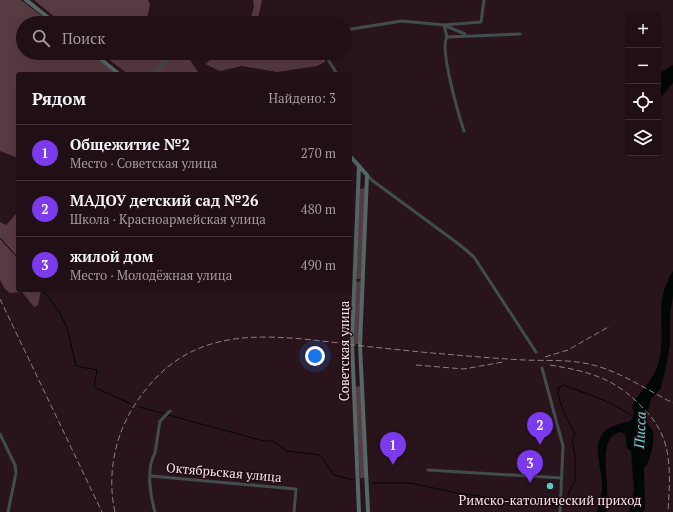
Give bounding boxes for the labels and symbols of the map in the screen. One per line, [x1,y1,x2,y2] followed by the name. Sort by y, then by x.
[335,300,353,401] street label: Советская улица
[305,346,325,366] your location
[629,411,650,450] water label: Писса
[527,412,553,445] pin: 2
[380,432,406,465] pin: 1
[517,450,543,483] pin: 3
[165,458,283,486] street label: Октябрьская улица
[545,481,555,491] marker: Римско-католический приход
[459,491,642,509] place label: Римско-католический приход

